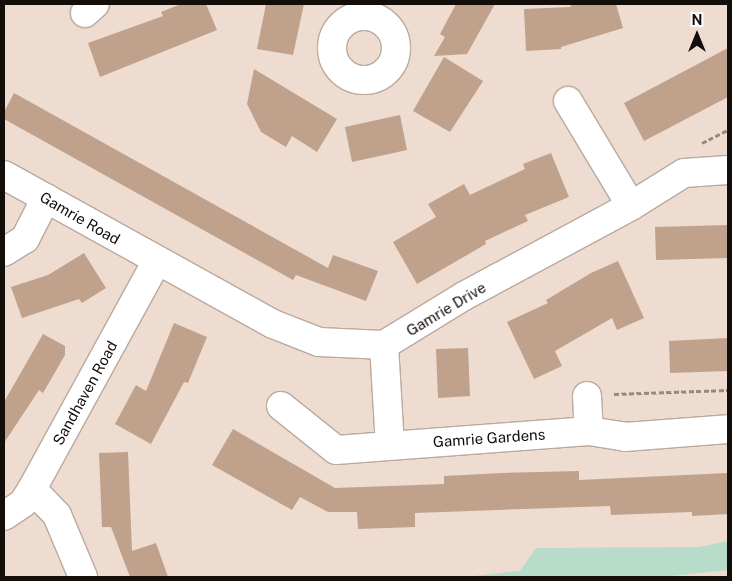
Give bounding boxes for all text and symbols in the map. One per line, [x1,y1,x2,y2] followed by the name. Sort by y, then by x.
[672,10,722,60] north arrow
[692,12,702,28] text: N
[37,188,123,248] street label: Gamrie Road
[403,278,489,340] street label: Gamrie Drive
[49,338,121,448] street label: Sandhaven Road
[432,425,546,451] street label: Gamrie Gardens

